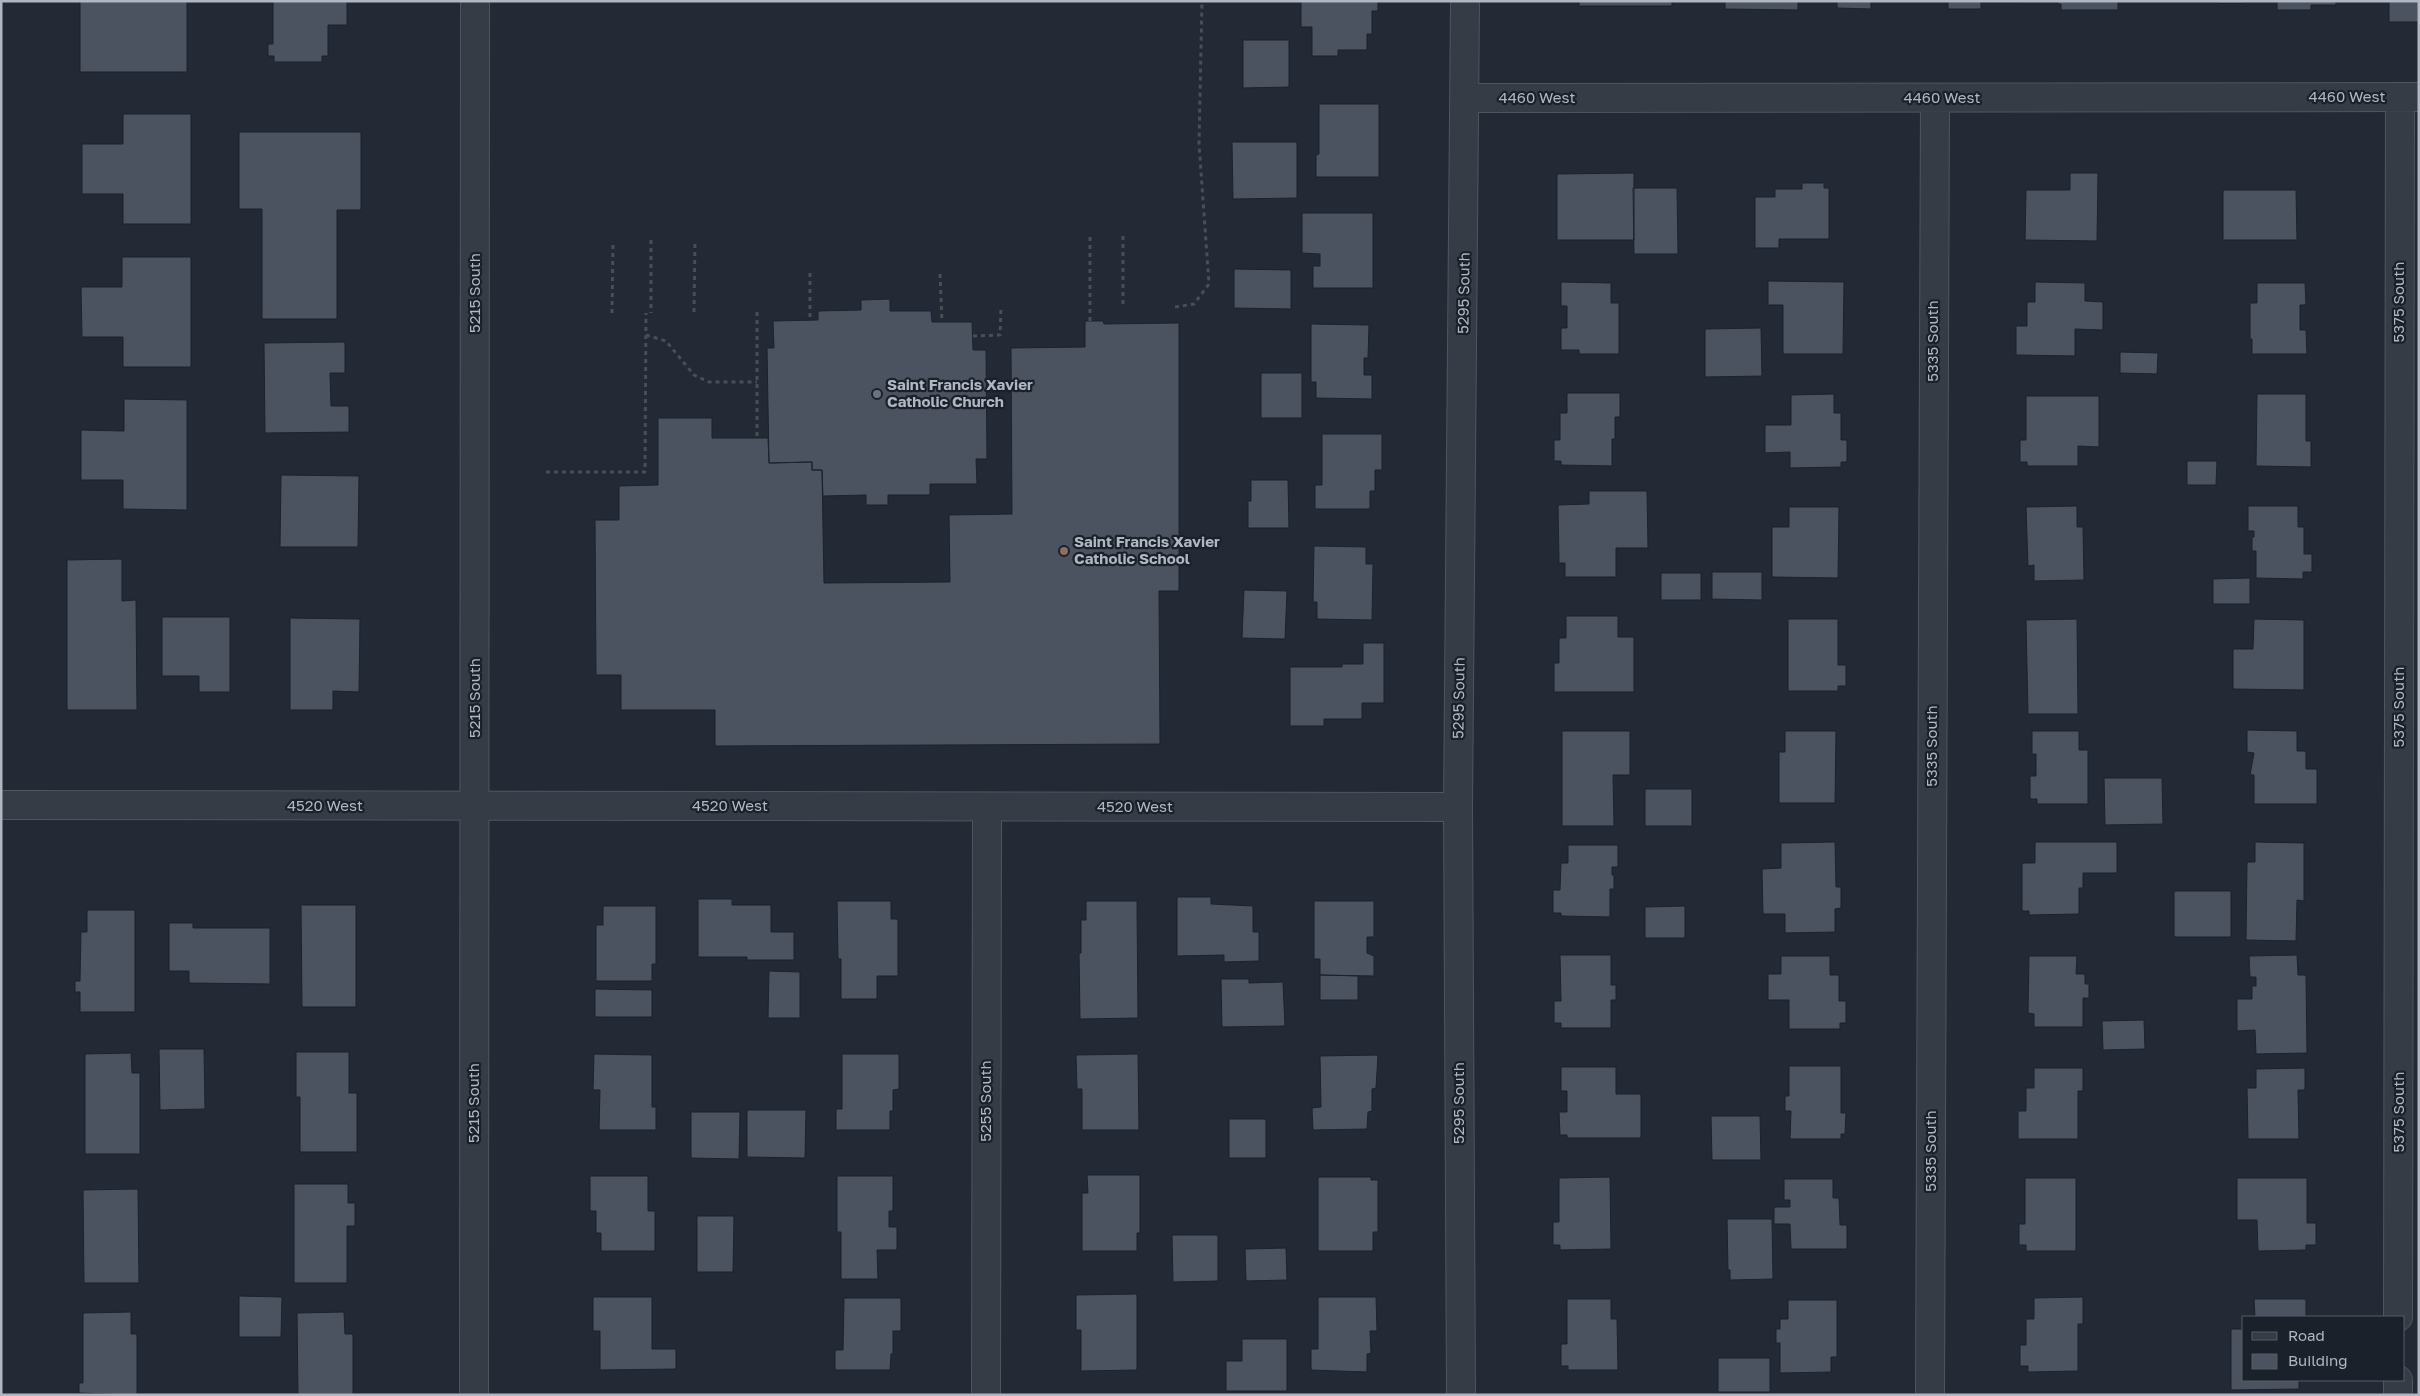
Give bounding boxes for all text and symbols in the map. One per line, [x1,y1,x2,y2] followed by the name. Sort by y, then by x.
[2309,87,2385,105] street label: 4460 West
[1499,88,1575,106] street label: 4460 West
[1904,88,1980,106] street label: 4460 West
[1453,252,1473,334] street label: 5295 South
[465,253,483,333] street label: 5215 South
[2389,262,2407,342] street label: 5375 South
[1923,300,1941,382] street label: 5335 South
[887,375,1033,410] place label: Saint Francis Xavier Catholic Church
[871,388,883,400] marker: Saint Francis Xavier Catholic Church
[1074,532,1220,567] place label: Saint Francis Xavier Catholic School
[1058,545,1070,557] marker: Saint Francis Xavier Catholic School
[1448,657,1468,739] street label: 5295 South
[465,658,483,738] street label: 5215 South
[2389,667,2407,747] street label: 5375 South
[1922,705,1940,787] street label: 5335 South
[287,796,363,814] street label: 4520 West
[692,796,768,814] street label: 4520 West
[1097,797,1173,815] street label: 4520 West
[976,1060,994,1142] street label: 5255 South
[1449,1062,1467,1144] street label: 5295 South
[464,1063,482,1143] street label: 5215 South
[2389,1072,2407,1152] street label: 5375 South
[1921,1110,1939,1192] street label: 5335 South
[2242,1316,2405,1381] legend
[2288,1326,2325,1344] text: Road
[2288,1351,2348,1369] text: Building

